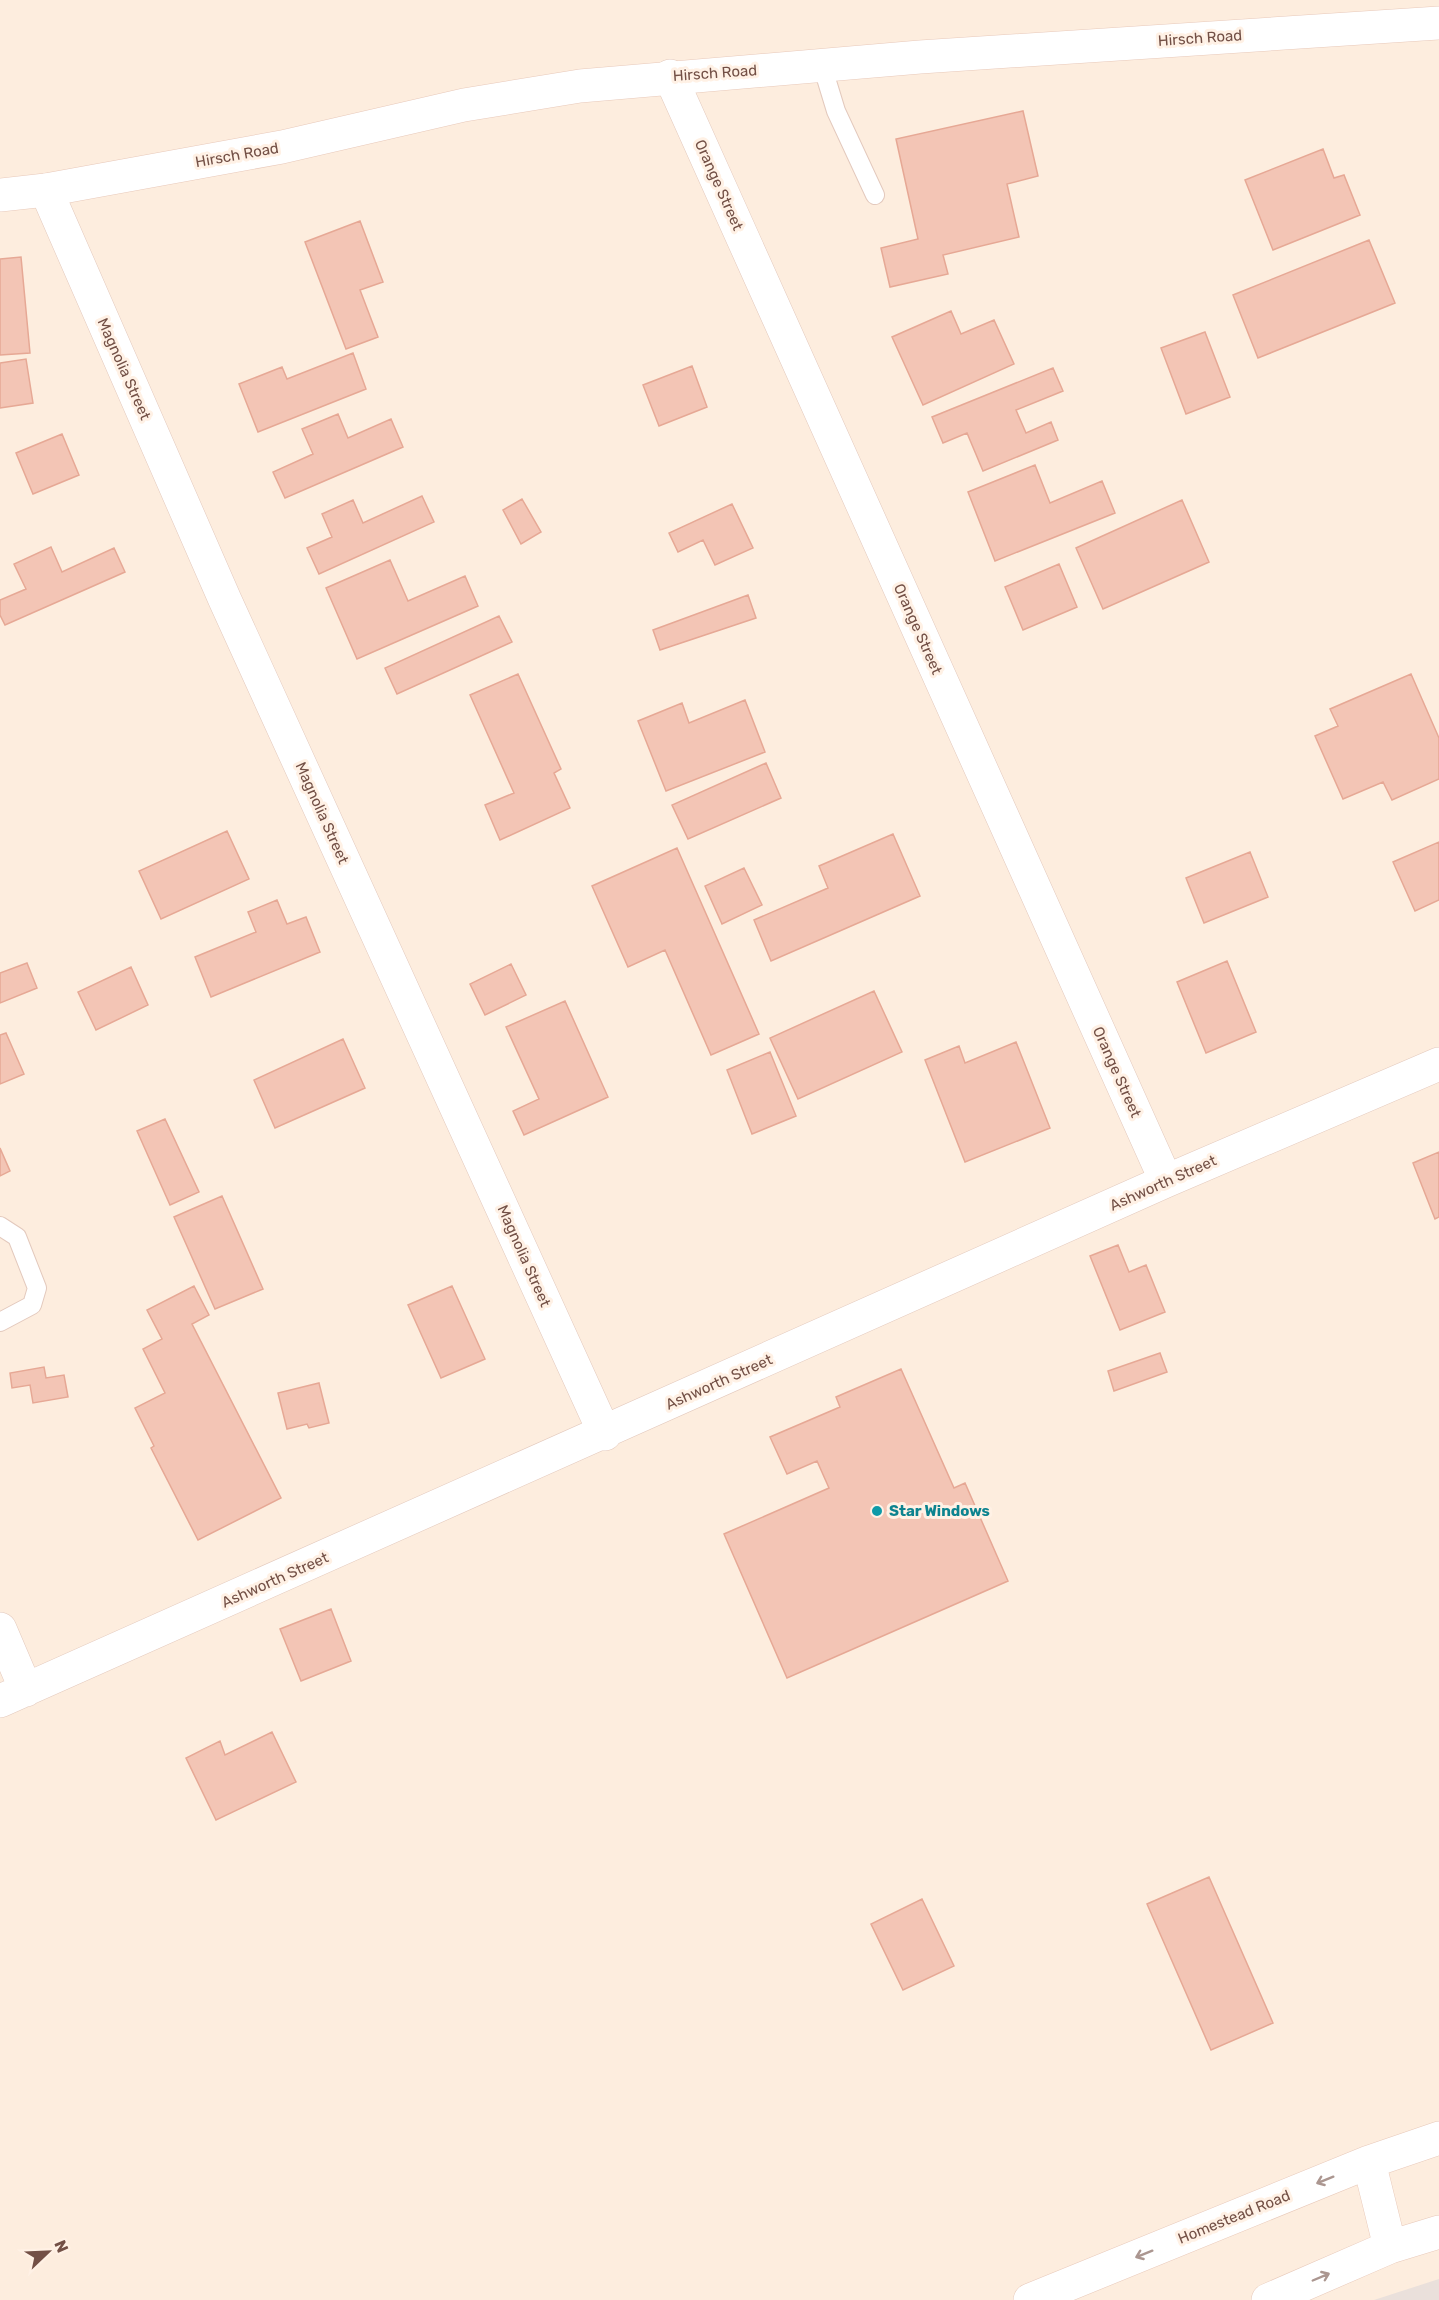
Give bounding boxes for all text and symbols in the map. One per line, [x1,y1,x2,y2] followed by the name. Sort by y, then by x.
[1157,26,1243,50] street label: Hirsch Road
[672,61,758,85] street label: Hirsch Road
[691,137,747,233] street label: Orange Street
[194,139,280,171] street label: Hirsch Road
[94,315,155,423] street label: Magnolia Street
[890,581,946,677] street label: Orange Street
[292,759,353,867] street label: Magnolia Street
[1089,1024,1145,1120] street label: Orange Street
[1107,1151,1219,1215] street label: Ashworth Street
[494,1202,555,1310] street label: Magnolia Street
[663,1350,775,1414] street label: Ashworth Street
[889,1502,990,1520] place label: Star Windows
[870,1504,884,1518] marker: Star Windows
[219,1548,331,1612] street label: Ashworth Street
[1316,2175,1335,2186] one-way arrow
[1175,2186,1293,2248] street label: Homestead Road
[18,2222,78,2282] north arrow
[50,2237,72,2255] text: N
[1136,2249,1154,2260] one-way arrow
[1312,2270,1330,2282] one-way arrow

